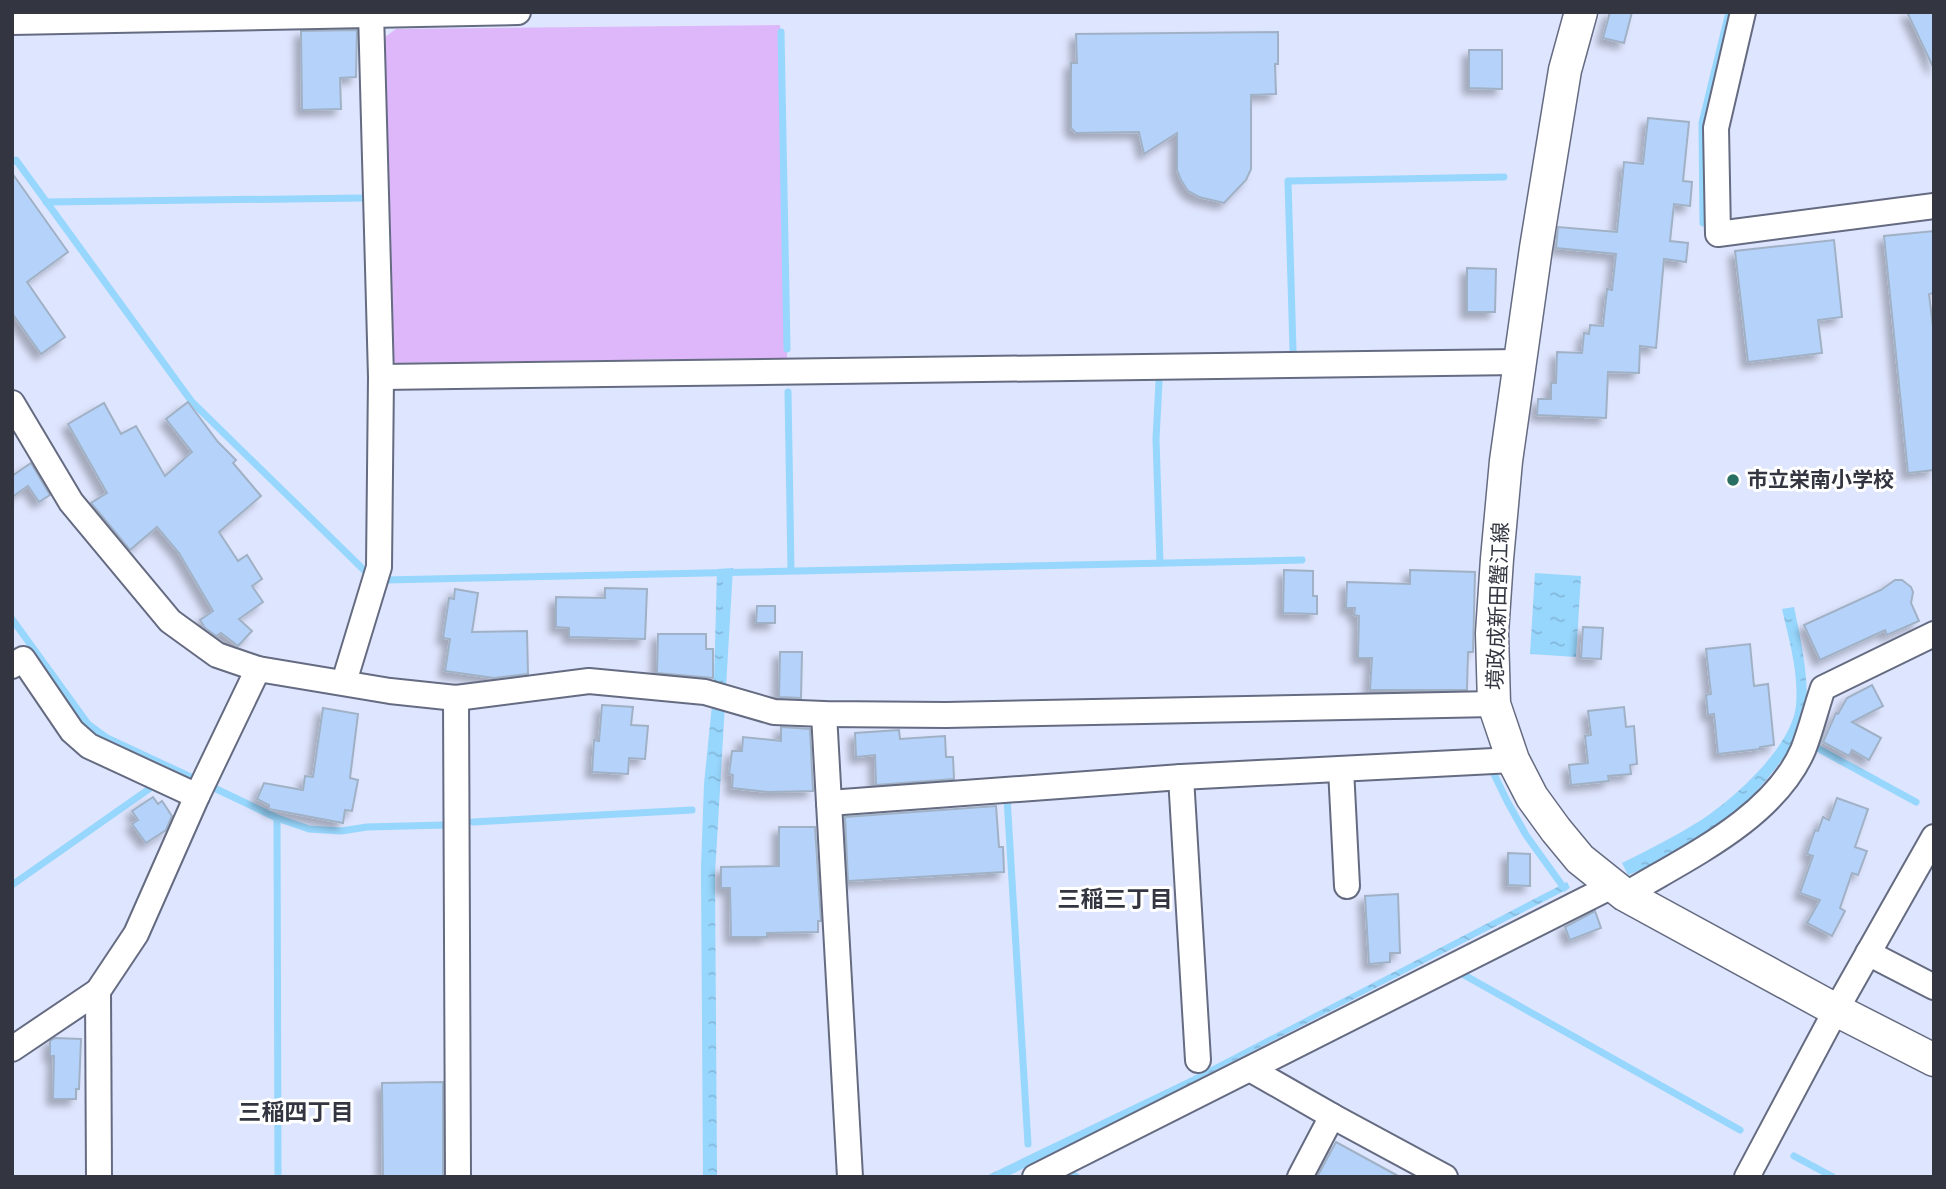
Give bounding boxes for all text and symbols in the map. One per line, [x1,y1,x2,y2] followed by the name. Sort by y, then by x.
[1747,468,1894,491] place label: 市立栄南小学校
[1725,472,1741,488] marker: 市立栄南小学校
[1483,522,1512,690] street label: 境政成新田蟹江線
[1058,886,1173,912] district label: 三稲三丁目
[239,1099,354,1125] district label: 三稲四丁目

